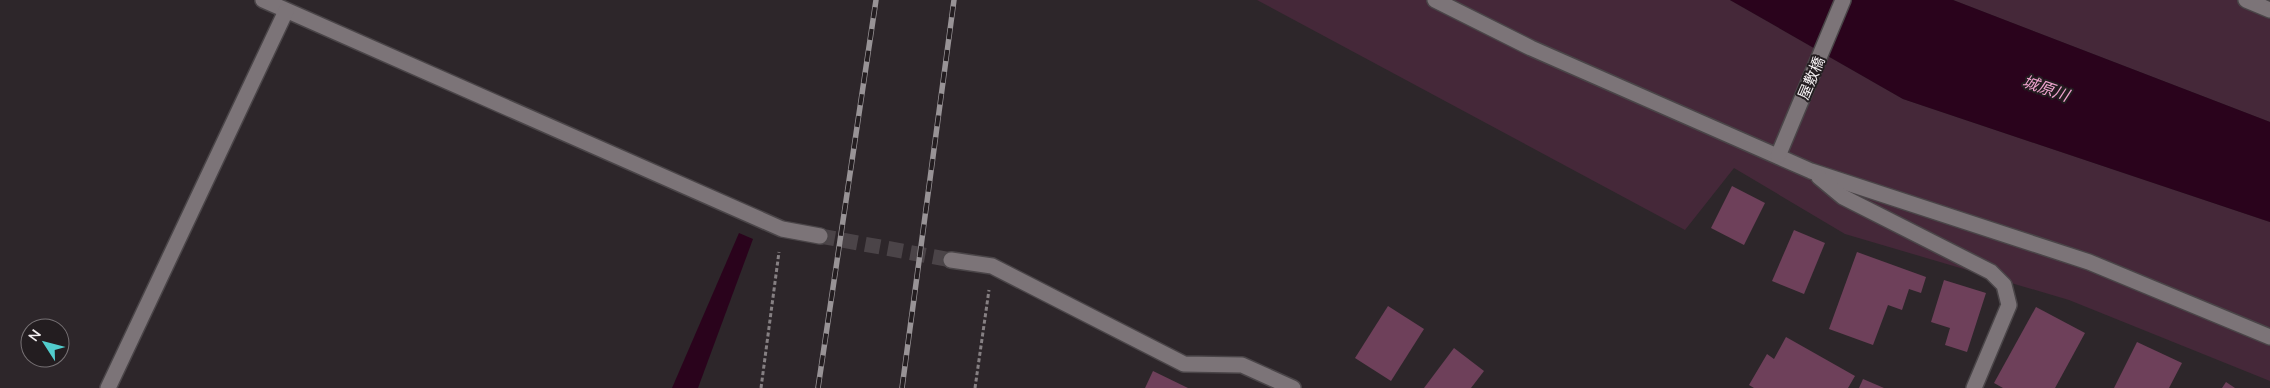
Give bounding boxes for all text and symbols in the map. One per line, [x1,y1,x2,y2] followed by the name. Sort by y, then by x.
[1793,54,1829,102] street label: 屋敷橋
[2020,71,2074,106] water label: 城原川
[20,318,70,368] north arrow
[24,326,45,345] text: N

